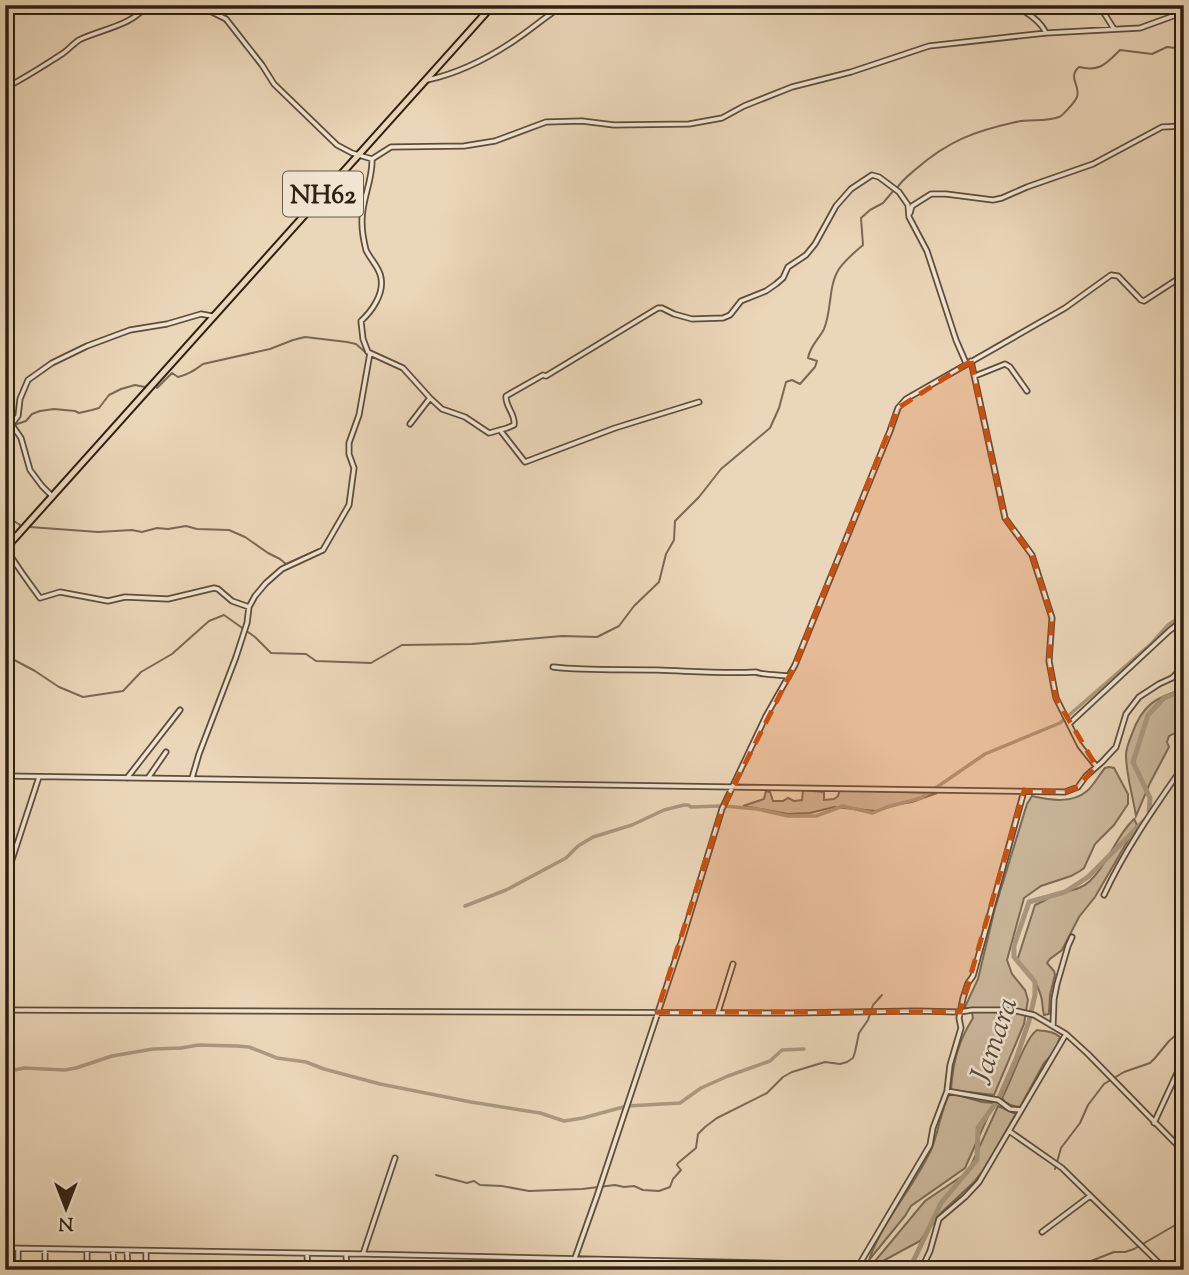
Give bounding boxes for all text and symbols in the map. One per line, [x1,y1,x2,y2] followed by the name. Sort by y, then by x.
[283,172,363,216] road number: NH62
[960,992,1030,1091] water label: Jamara
[32,1174,102,1244] north arrow
[58,1209,74,1236] text: N

